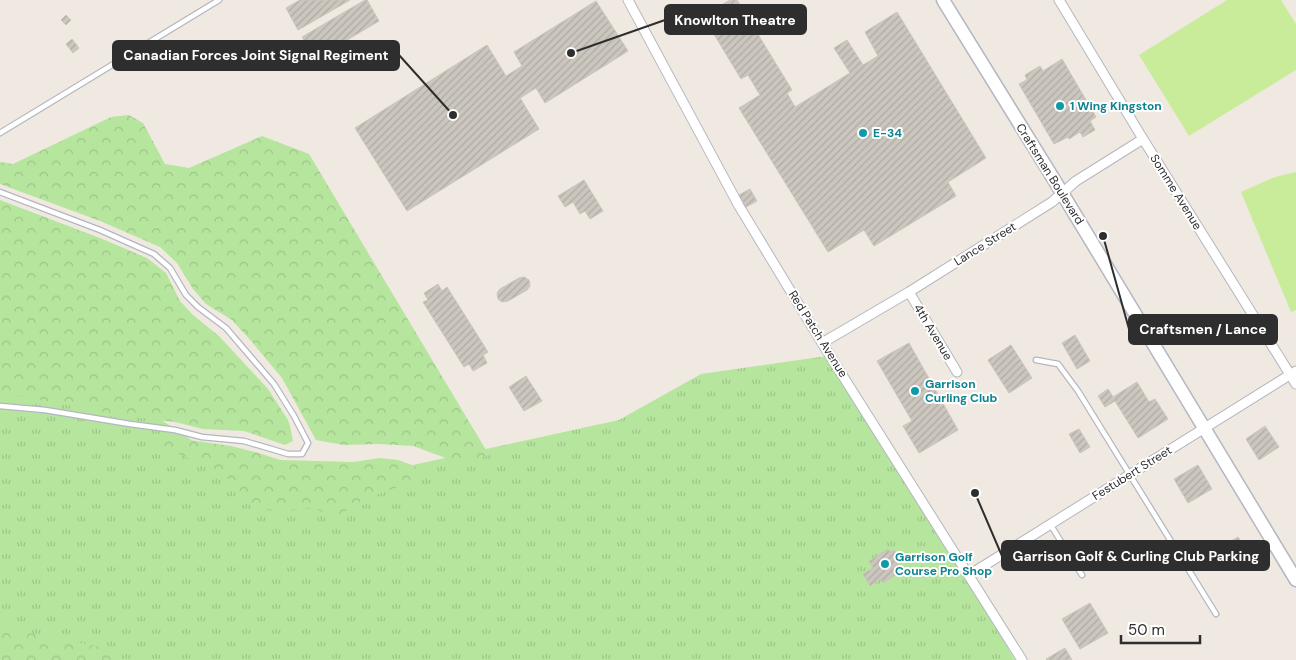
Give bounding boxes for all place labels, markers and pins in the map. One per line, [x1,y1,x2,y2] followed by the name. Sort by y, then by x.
[665,5,806,34] callout: Knowlton Theatre
[113,41,399,70] callout: Canadian Forces Joint Signal Regiment
[1070,98,1162,114] place label: 1 Wing Kingston
[1054,100,1066,112] marker: 1 Wing Kingston
[873,125,902,141] place label: E-34
[857,127,869,139] marker: E-34
[1129,315,1277,344] callout: Craftsmen / Lance
[925,376,997,406] place label: Garrison Curling Club
[909,385,921,397] marker: Garrison Curling Club
[1002,541,1269,570] callout: Garrison Golf & Curling Club Parking
[895,549,992,579] place label: Garrison Golf Course Pro Shop
[879,558,891,570] marker: Garrison Golf Course Pro Shop

